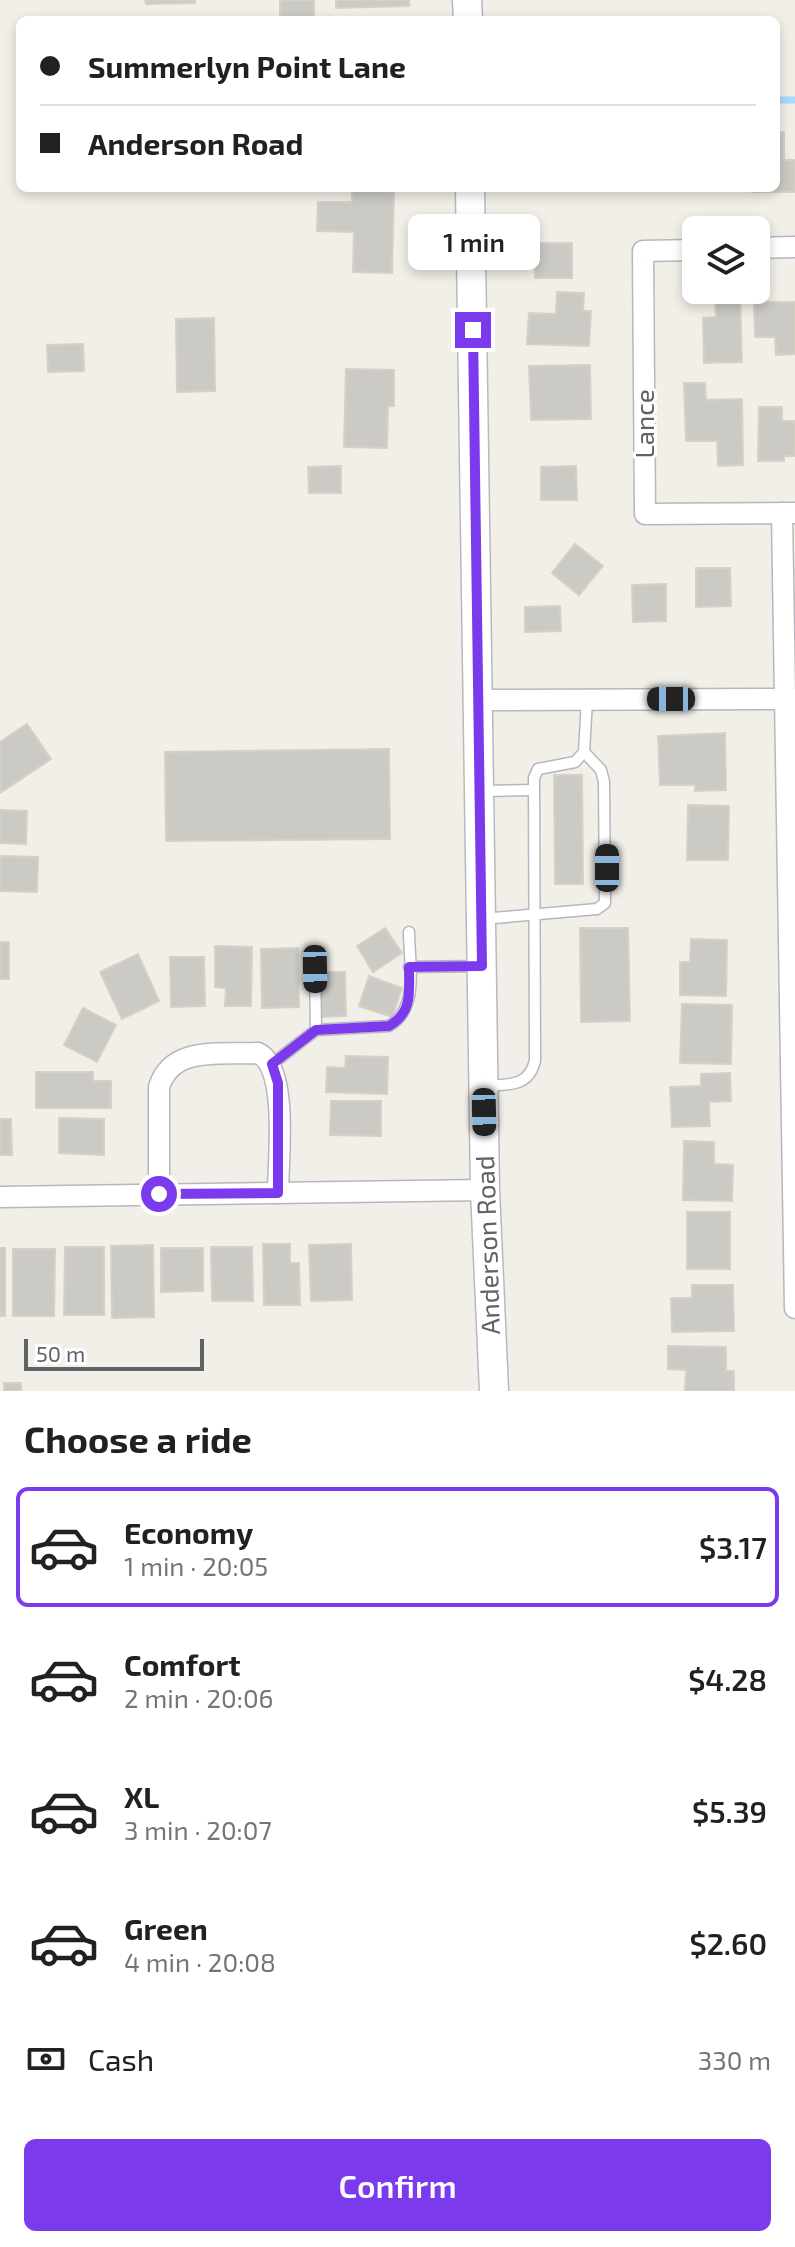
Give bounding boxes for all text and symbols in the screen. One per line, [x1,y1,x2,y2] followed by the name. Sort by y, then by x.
[88,48,406,84] text: Summerlyn Point Lane
[88,125,303,161] text: Anderson Road
[407,214,539,270] callout: 1 min
[682,216,770,304] map controls
[682,216,770,304] button: layers
[443,226,505,257] text: 1 min
[455,312,491,348] route end
[628,389,659,459] street label: Lance
[647,687,695,711] car
[595,844,619,892] car
[303,945,327,993] car
[472,1088,496,1136] car
[468,1155,505,1335] street label: Anderson Road
[141,1176,177,1212] route start
[24,1335,204,1371] scale bar
[36,1340,85,1366] text: 50 m
[24,1417,252,1460] text: Choose a ride
[28,1511,100,1583] icon: car
[124,1514,253,1550] text: Economy
[699,1529,767,1565] text: $3.17
[124,1550,268,1581] text: 1 min · 20:05
[28,1643,100,1715] icon: car
[124,1646,241,1682] text: Comfort
[688,1661,767,1697] text: $4.28
[124,1682,273,1713] text: 2 min · 20:06
[28,1775,100,1847] icon: car
[124,1778,159,1814] text: XL
[692,1793,767,1829] text: $5.39
[124,1814,272,1845] text: 3 min · 20:07
[28,1907,100,1979] icon: car
[124,1910,208,1946] text: Green
[689,1925,767,1961] text: $2.60
[124,1946,276,1977] text: 4 min · 20:08
[24,2037,68,2081] icon: cash
[88,2041,154,2077] text: Cash
[698,2044,771,2075] text: 330 m
[24,2139,771,2231] button: Confirm

